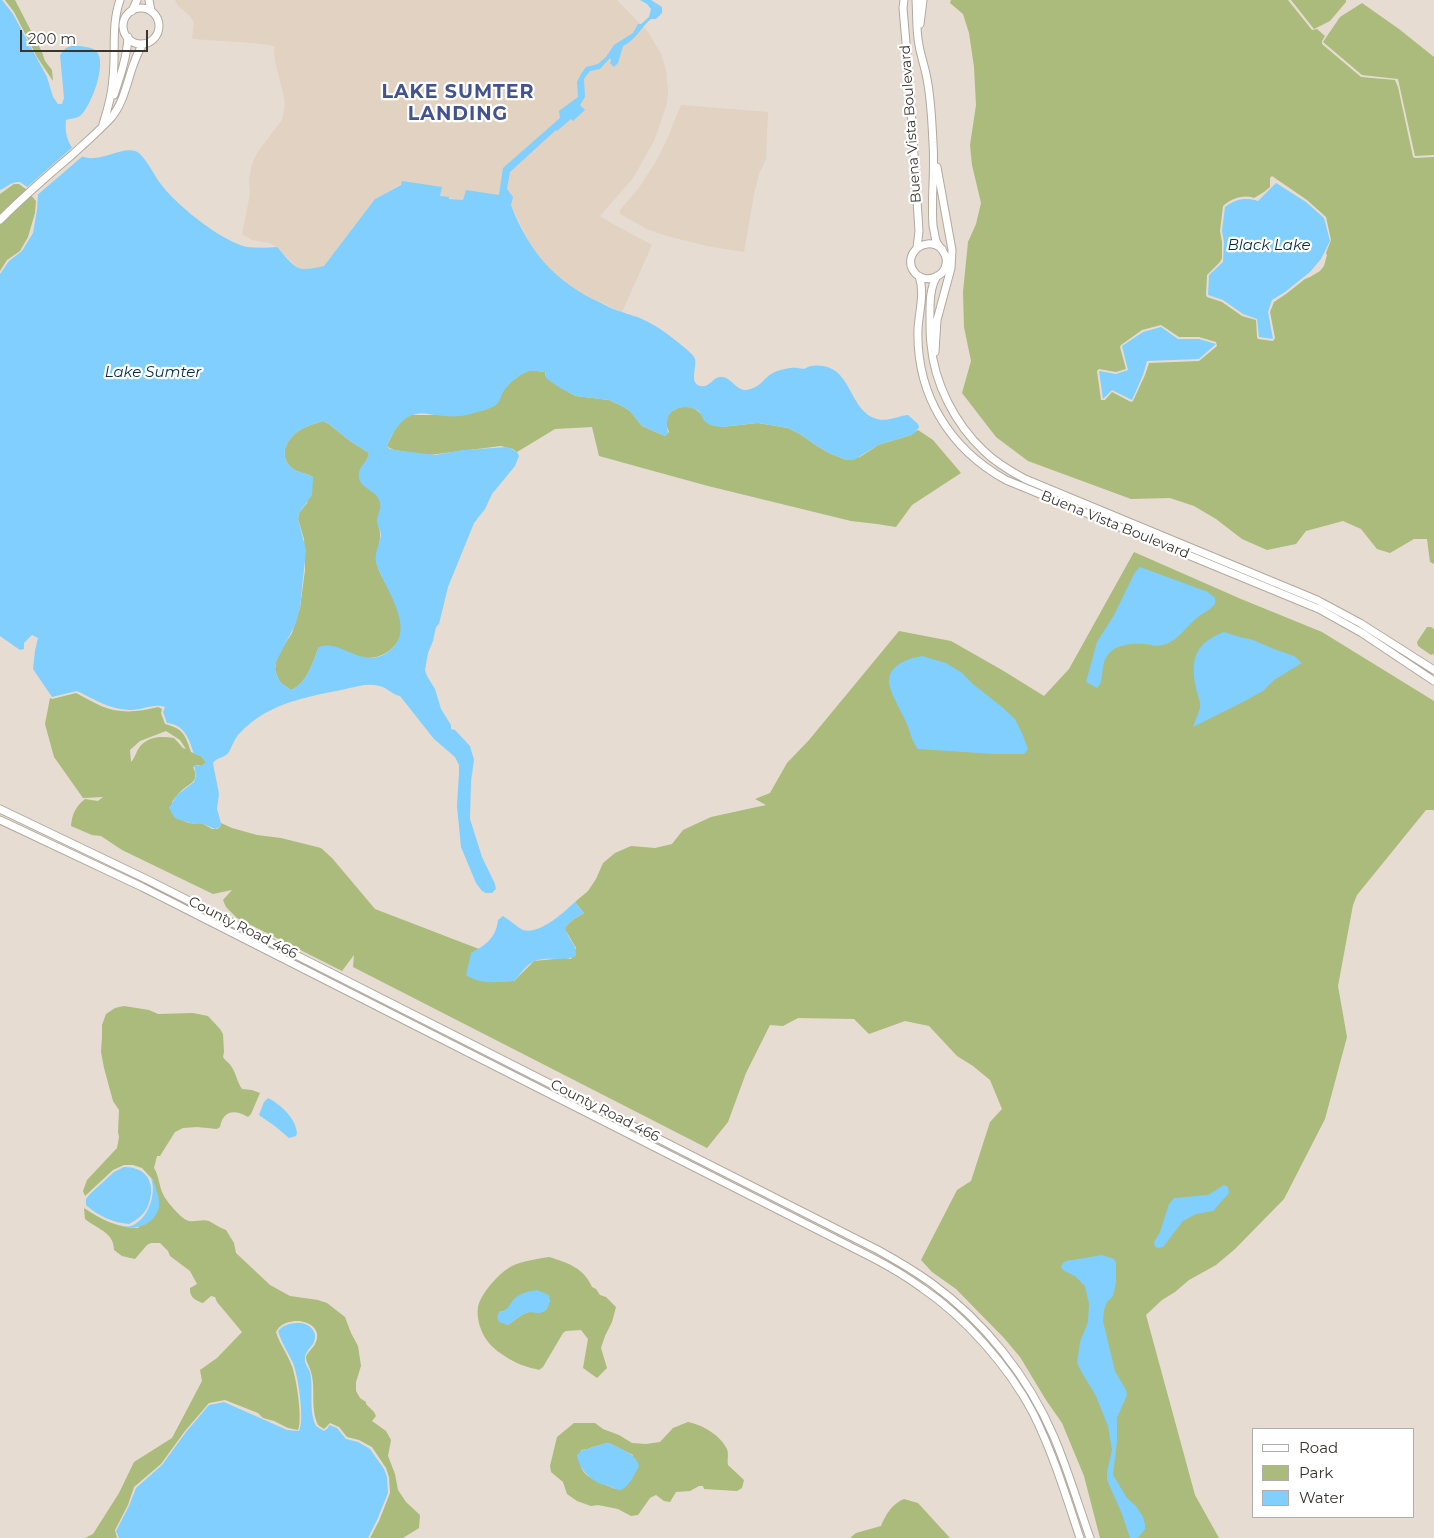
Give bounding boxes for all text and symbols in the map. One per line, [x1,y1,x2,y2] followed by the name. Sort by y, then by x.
[22,20,150,52] scale bar
[28,29,76,48] text: 200 m
[897,44,925,204] street label: Buena Vista Boulevard
[380,81,536,125] district label: LAKE SUMTER LANDING
[1227,237,1311,255] water label: Black Lake
[105,364,201,382] water label: Lake Sumter
[1038,488,1192,562] street label: Buena Vista Boulevard
[186,893,300,963] street label: County Road 466
[548,1076,662,1146] street label: County Road 466
[1252,1428,1414,1518] legend
[1299,1438,1338,1457] text: Road
[1299,1463,1333,1482] text: Park
[1299,1488,1345,1507] text: Water

